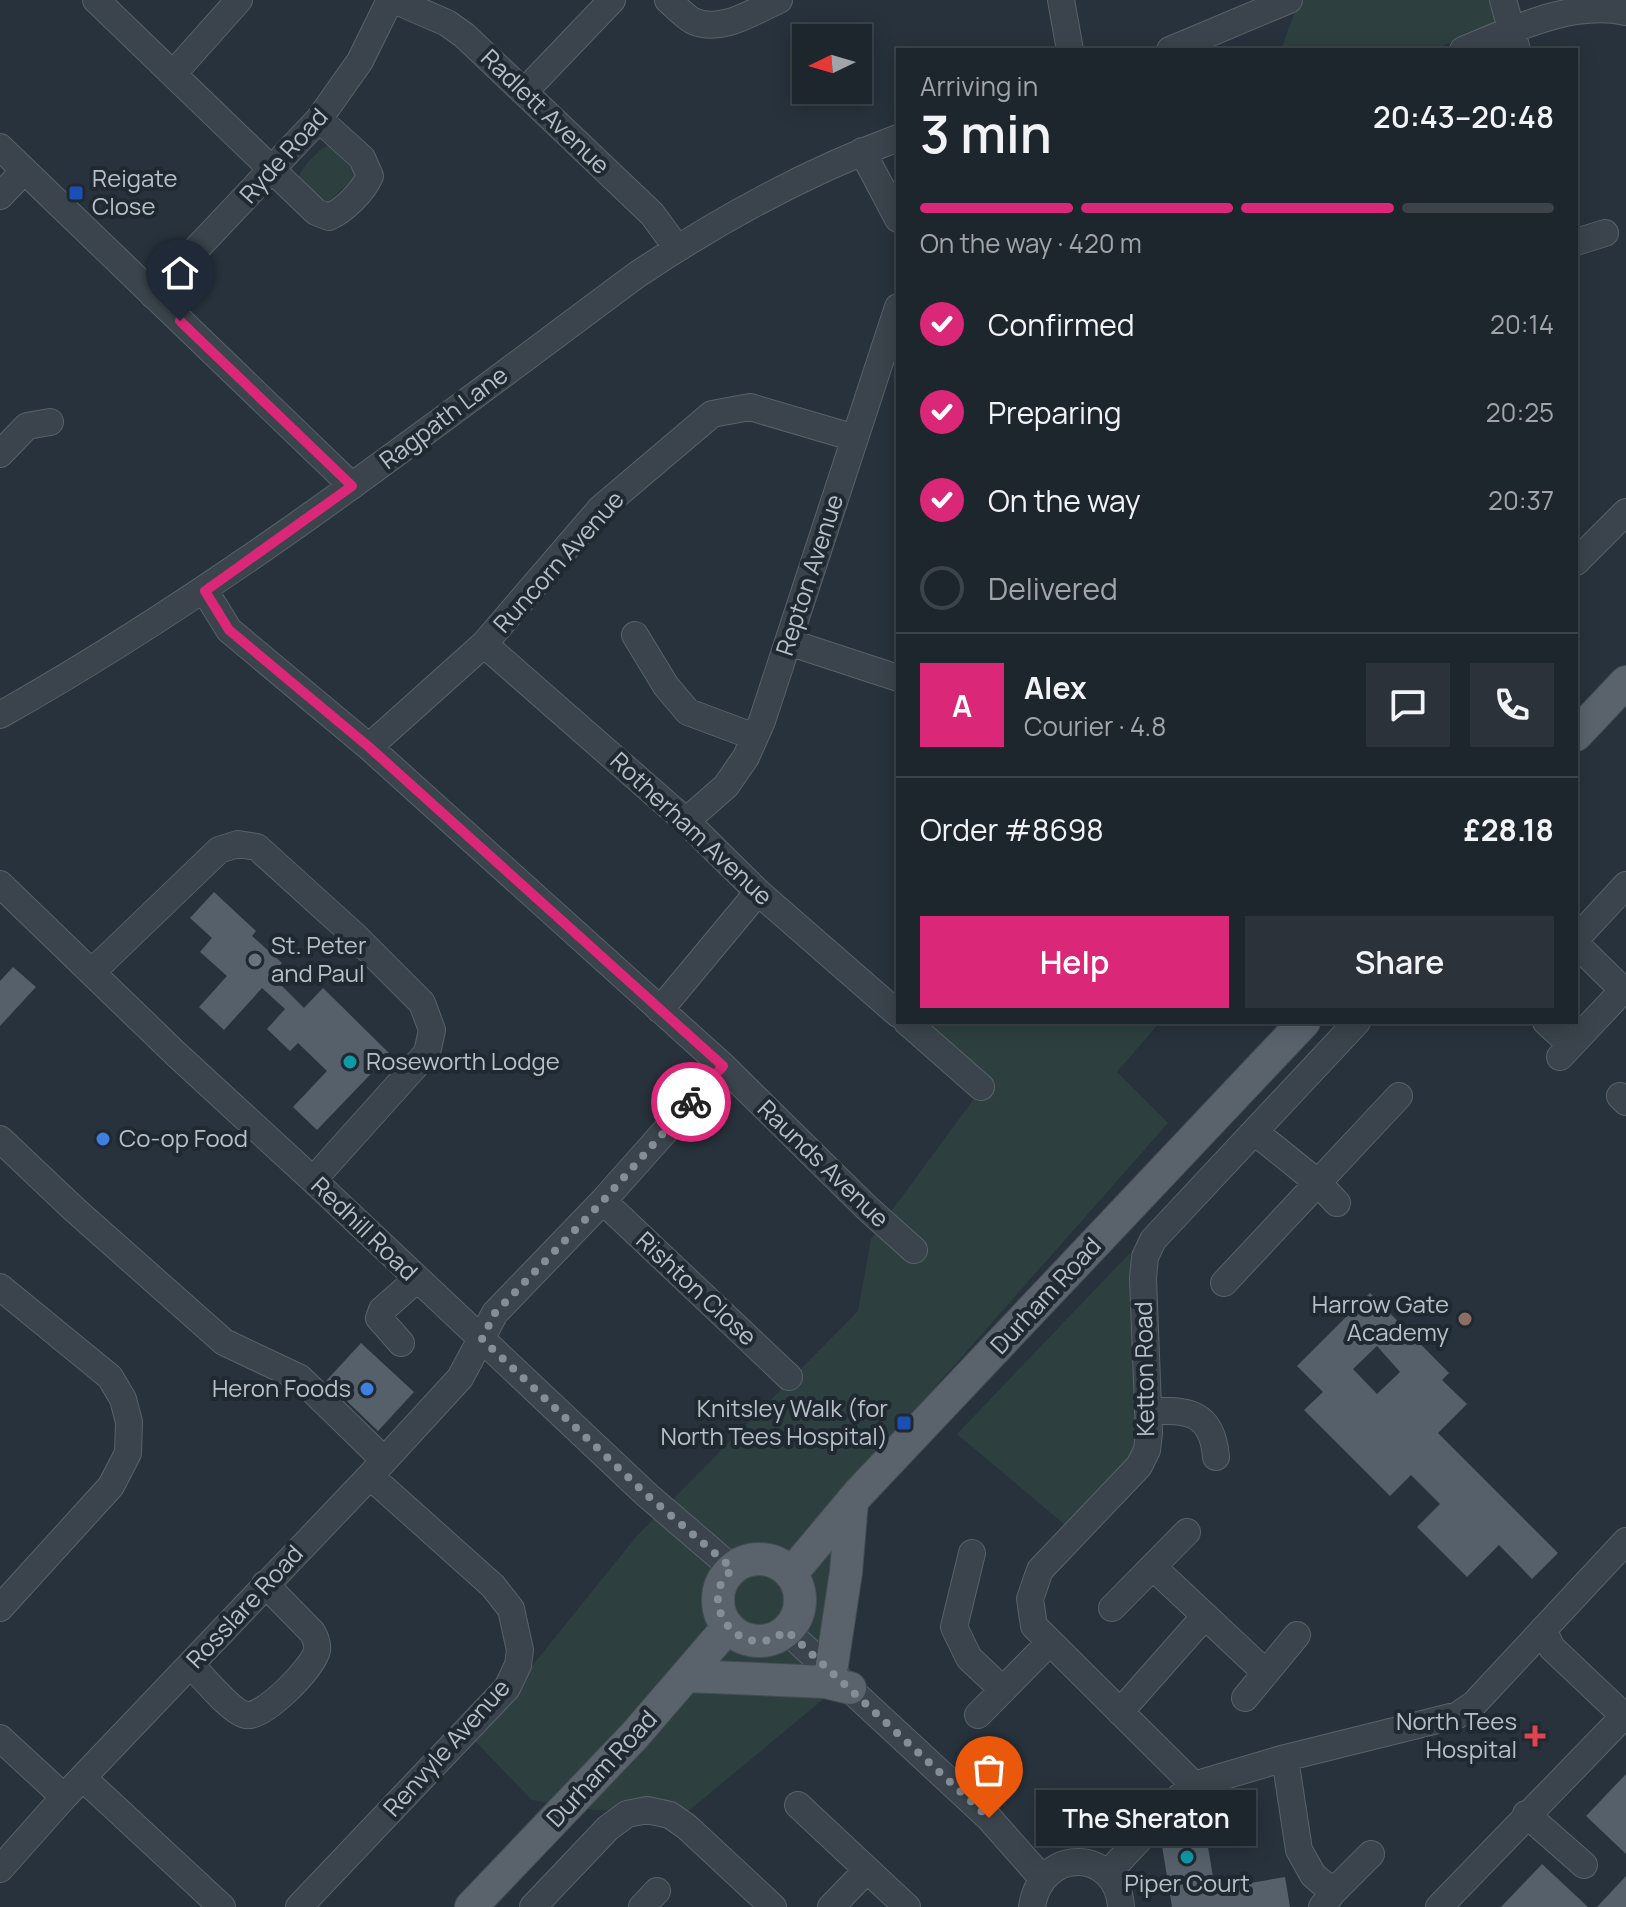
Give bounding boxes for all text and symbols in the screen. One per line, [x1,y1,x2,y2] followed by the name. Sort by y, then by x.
[792,24,872,104] north arrow
[792,24,872,104] map controls
[474,41,618,181] street label: Radlett Avenue
[920,68,1038,104] text: Arriving in
[1373,96,1554,137] text: 20:43–20:48
[920,98,1052,169] text: 3 min
[231,100,334,210] street label: Ryde Road
[92,161,177,222] place label: Reigate Close
[67,184,85,202] marker: Reigate Close
[920,225,1142,261] text: On the way · 420 m
[146,239,214,321] pin
[158,251,202,295] icon: home
[920,302,964,346] icon: check
[988,304,1135,345] text: Confirmed
[1490,306,1554,342] text: 20:14
[372,358,514,476] street label: Ragpath Lane
[920,390,964,434] icon: check
[988,392,1122,433] text: Preparing
[1486,394,1554,430] text: 20:25
[920,478,964,522] icon: check
[988,480,1141,521] text: On the way
[1488,482,1554,518] text: 20:37
[485,483,631,639] street label: Runcorn Avenue
[767,490,850,659] street label: Repton Avenue
[988,568,1118,609] text: Delivered
[1366,663,1450,747] button: chat
[1470,663,1554,747] button: phone
[1024,667,1087,708] text: Alex
[952,685,972,726] text: A
[1024,708,1166,744] text: Courier · 4.8
[604,744,780,912] street label: Rotherham Avenue
[920,809,1104,850] text: Order #8698
[1464,809,1554,850] text: £28.18
[920,916,1229,1008] button: Help
[1245,916,1554,1008] button: Share
[271,928,367,989] place label: St. Peter and Paul
[246,951,264,969] marker: St. Peter and Paul
[366,1044,560,1077] place label: Roseworth Lodge
[341,1053,359,1071] marker: Roseworth Lodge
[651,1062,731,1142] courier
[669,1080,713,1124] icon: bike
[751,1092,897,1234] street label: Raunds Avenue
[119,1121,248,1154] place label: Co-op Food
[94,1130,112,1148] marker: Co-op Food
[305,1169,425,1287] street label: Redhill Road
[630,1224,764,1352] street label: Rishton Close
[982,1229,1108,1361] street label: Durham Road
[1312,1287,1449,1348] place label: Harrow Gate Academy
[1126,1301,1161,1437] street label: Ketton Road
[1456,1310,1474,1328] marker: Harrow Gate Academy
[212,1371,351,1404] place label: Heron Foods
[358,1380,376,1398] marker: Heron Foods
[661,1391,888,1452] place label: Knitsley Walk (for North Tees Hospital)
[895,1414,913,1432] marker: Knitsley Walk (for North Tees Hospital)
[178,1537,310,1675] street label: Rosslare Road
[375,1671,516,1823] street label: Renvyle Avenue
[538,1702,664,1834] street label: Durham Road
[1396,1704,1517,1765] place label: North Tees Hospital
[1524,1725,1546,1747] marker: North Tees Hospital
[955,1736,1023,1818] pin
[967,1748,1011,1792] icon: bag
[1037,1790,1257,1846] callout: The Sheraton
[1062,1800,1230,1836] text: The Sheraton
[1178,1848,1196,1866] marker: Piper Court
[1124,1866,1250,1899] place label: Piper Court

